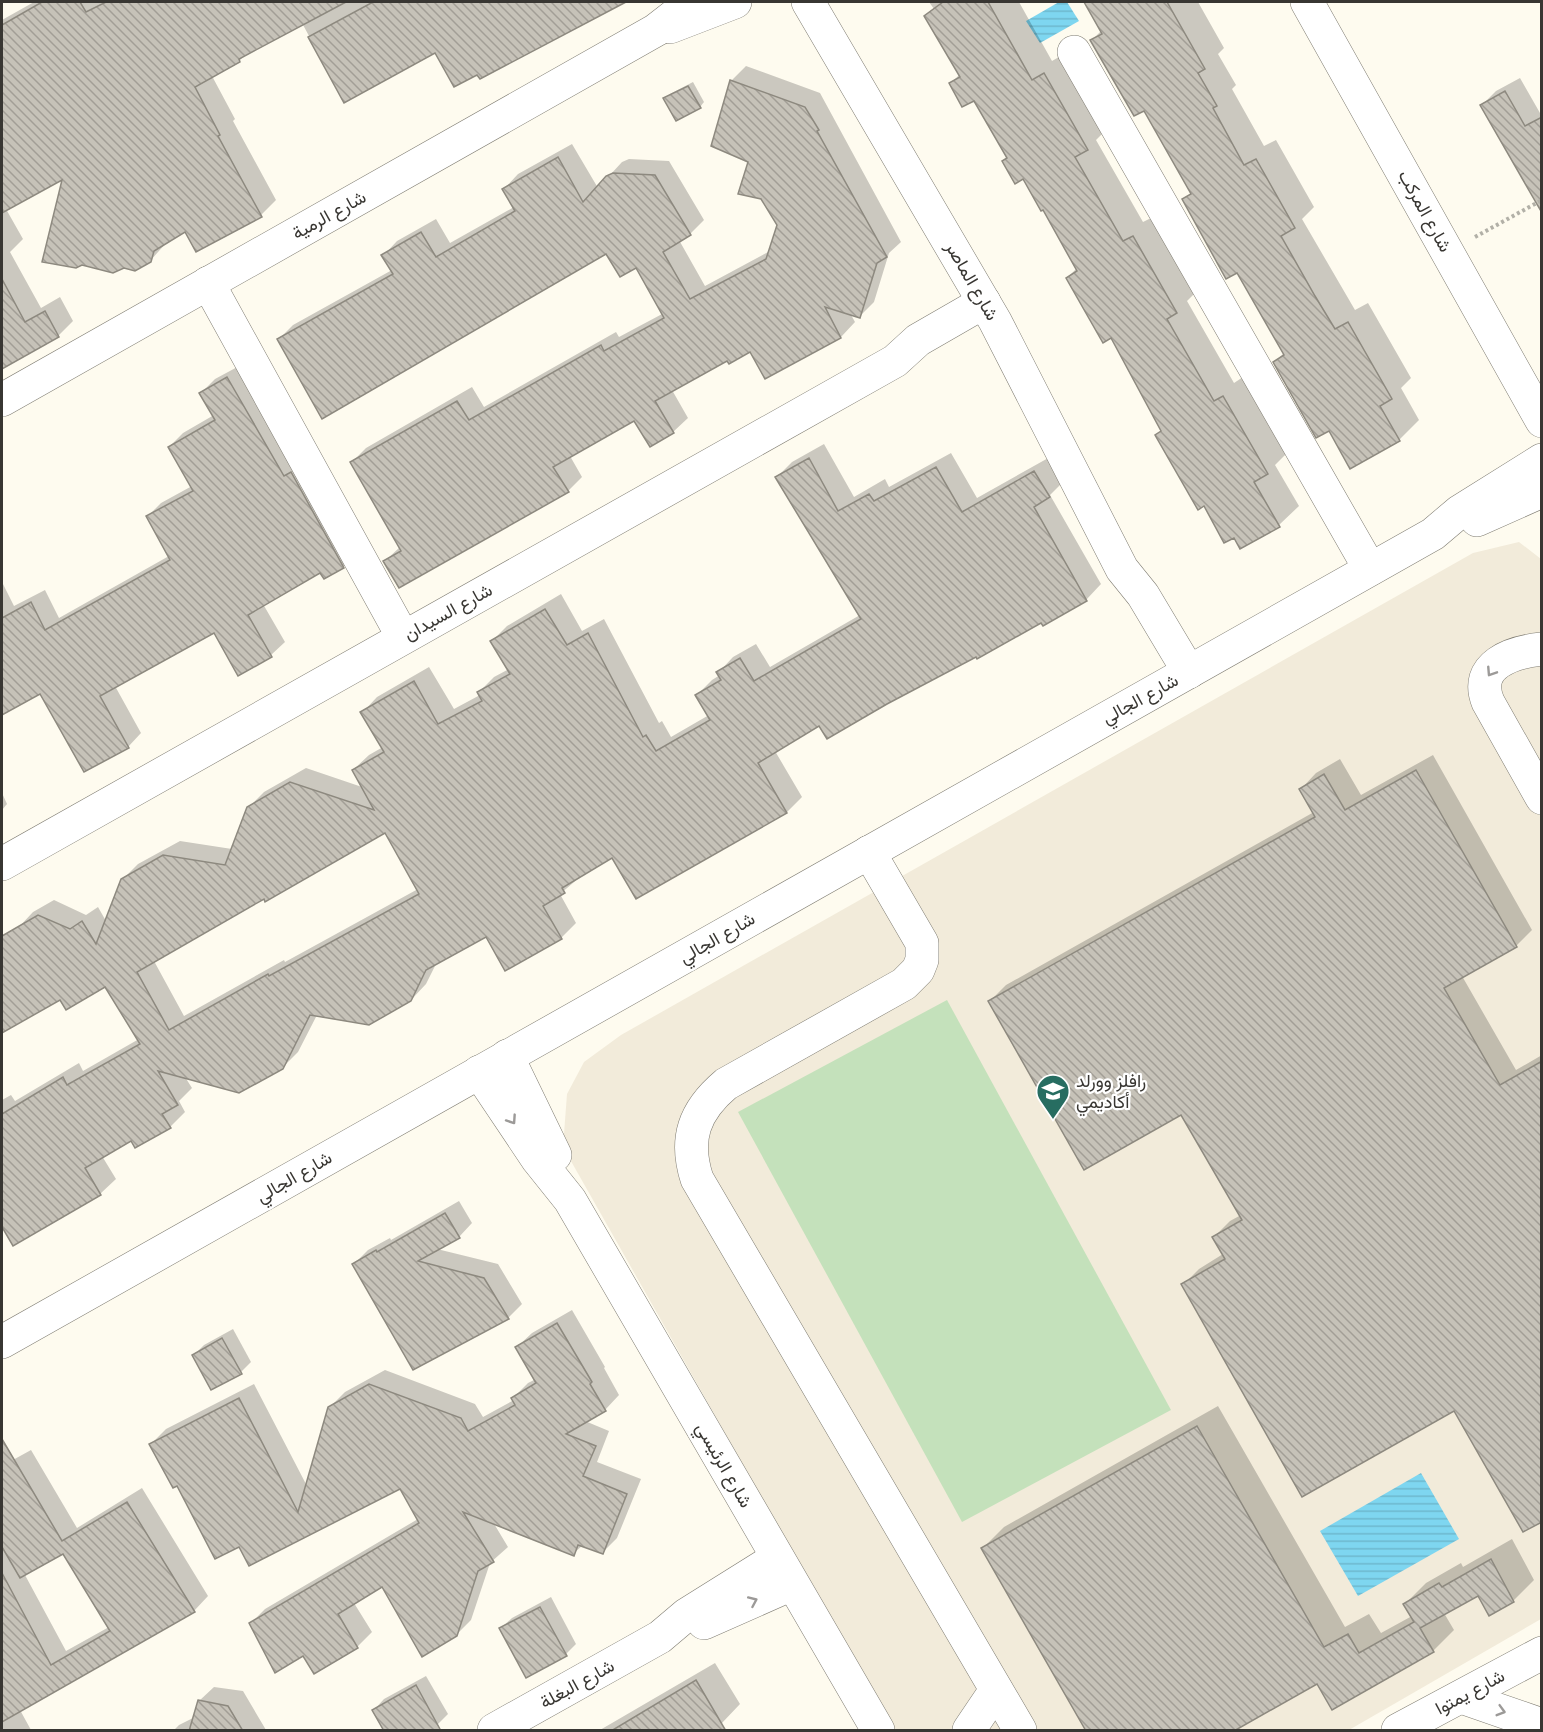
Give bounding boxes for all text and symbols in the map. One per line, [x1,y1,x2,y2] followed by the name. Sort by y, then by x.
[1393,166,1457,256] street label: شارع المركب
[288,186,370,245] street label: شارع الرمية
[939,237,1003,325] street label: شارع الماصر
[400,579,497,646] street label: شارع السيدان
[1487,665,1498,676] one-way arrow
[1098,669,1184,732] street label: شارع الجالي
[675,908,761,972] street label: شارع الجالي
[1076,1070,1146,1117] place label: رافلز وورلد أكاديمي
[1035,1073,1071,1120] school or university icon: رافلز وورلد أكاديمي
[505,1114,516,1125] one-way arrow
[252,1147,338,1211] street label: شارع الجالي
[687,1419,757,1513] street label: شارع الرئيسي
[747,1597,758,1609] one-way arrow
[536,1655,619,1714] street label: شارع البغلة
[1432,1665,1509,1720] street label: شارع يمتوا
[1496,1704,1506,1717] one-way arrow

